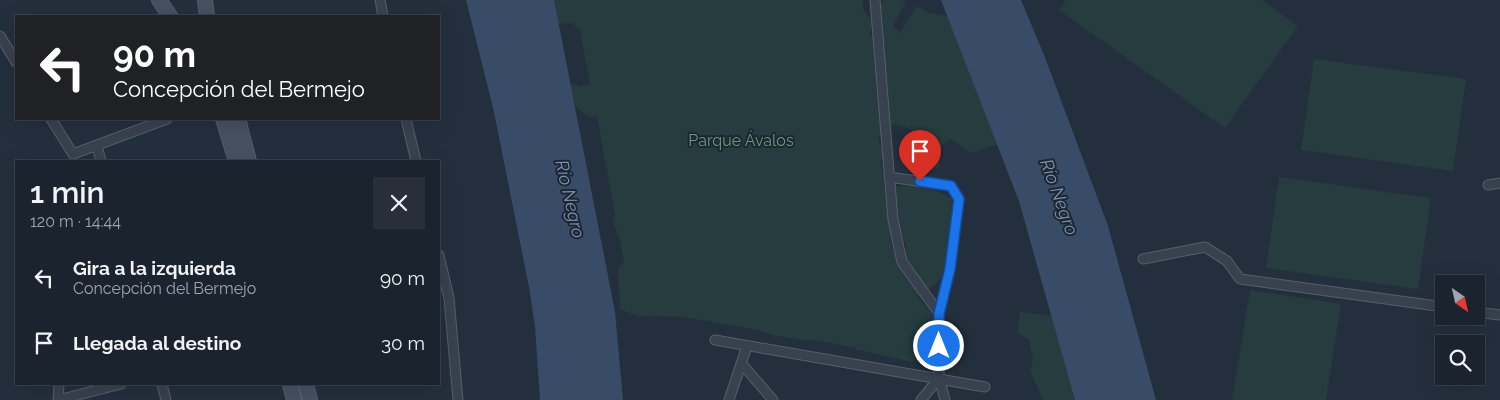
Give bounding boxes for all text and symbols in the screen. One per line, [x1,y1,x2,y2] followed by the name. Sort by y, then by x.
[113,34,196,75] text: 90 m
[30,35,95,100] icon: left
[113,76,365,102] text: Concepción del Bermejo
[688,130,794,150] park label: Parque Ávalos
[899,130,941,181] pin
[906,137,934,165] icon: arrive
[1036,156,1083,238] water label: Río Negro
[551,158,590,240] water label: Río Negro
[30,175,105,210] text: 1 min
[373,177,425,229] button: close
[30,212,121,231] text: 120 m · 14:44
[73,257,236,279] text: Gira a la izquierda
[30,264,58,292] icon: left
[380,267,425,289] text: 90 m
[1435,275,1485,325] north arrow
[1435,275,1485,385] map controls
[73,279,256,298] text: Concepción del Bermejo
[912,319,964,371] position arrow
[30,329,58,357] icon: arrive
[73,332,241,354] text: Llegada al destino
[381,332,425,354] text: 30 m
[1435,335,1485,385] button: search

